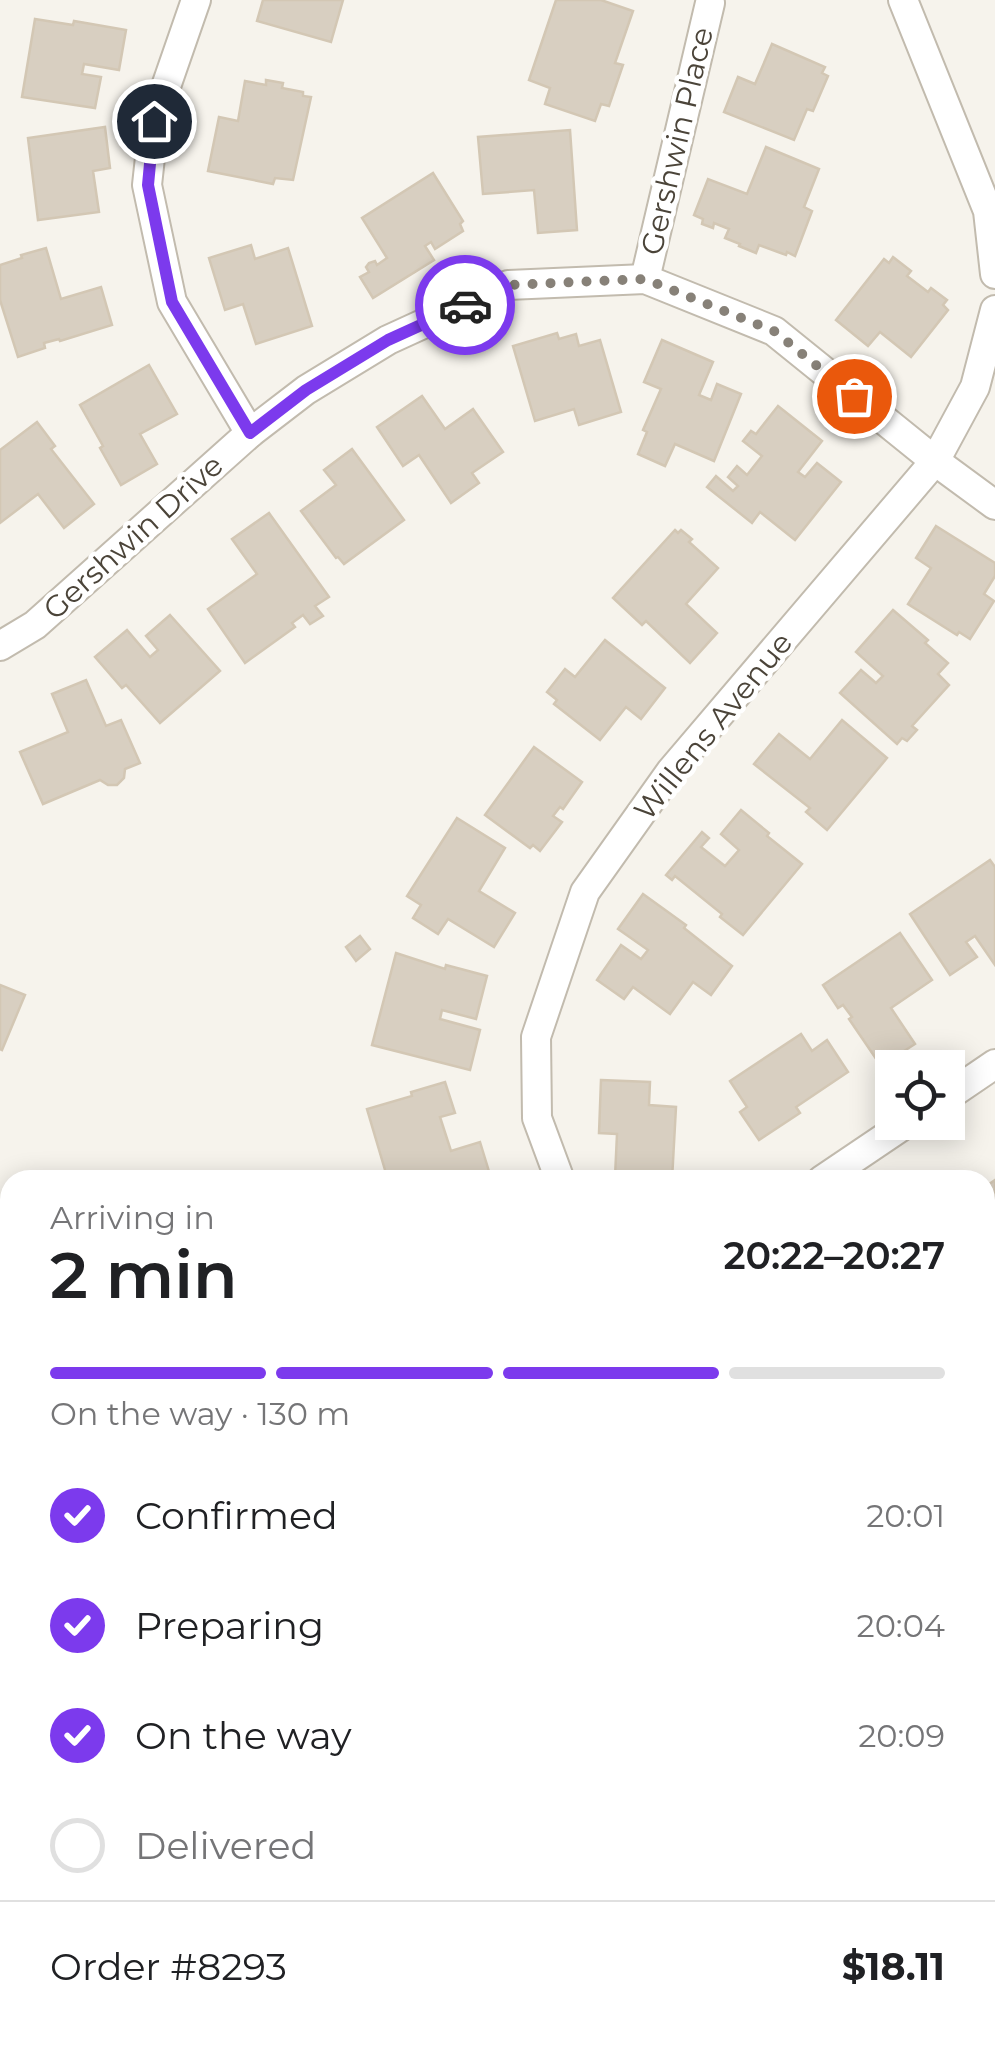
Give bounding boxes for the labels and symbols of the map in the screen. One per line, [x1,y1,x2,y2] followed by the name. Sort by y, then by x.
[633,24,721,258] street label: Gershwin Place
[112,79,197,164] pin
[415,255,515,355] courier
[812,354,897,439] pin
[36,447,230,627] street label: Gershwin Drive
[626,625,800,827] street label: Willens Avenue

